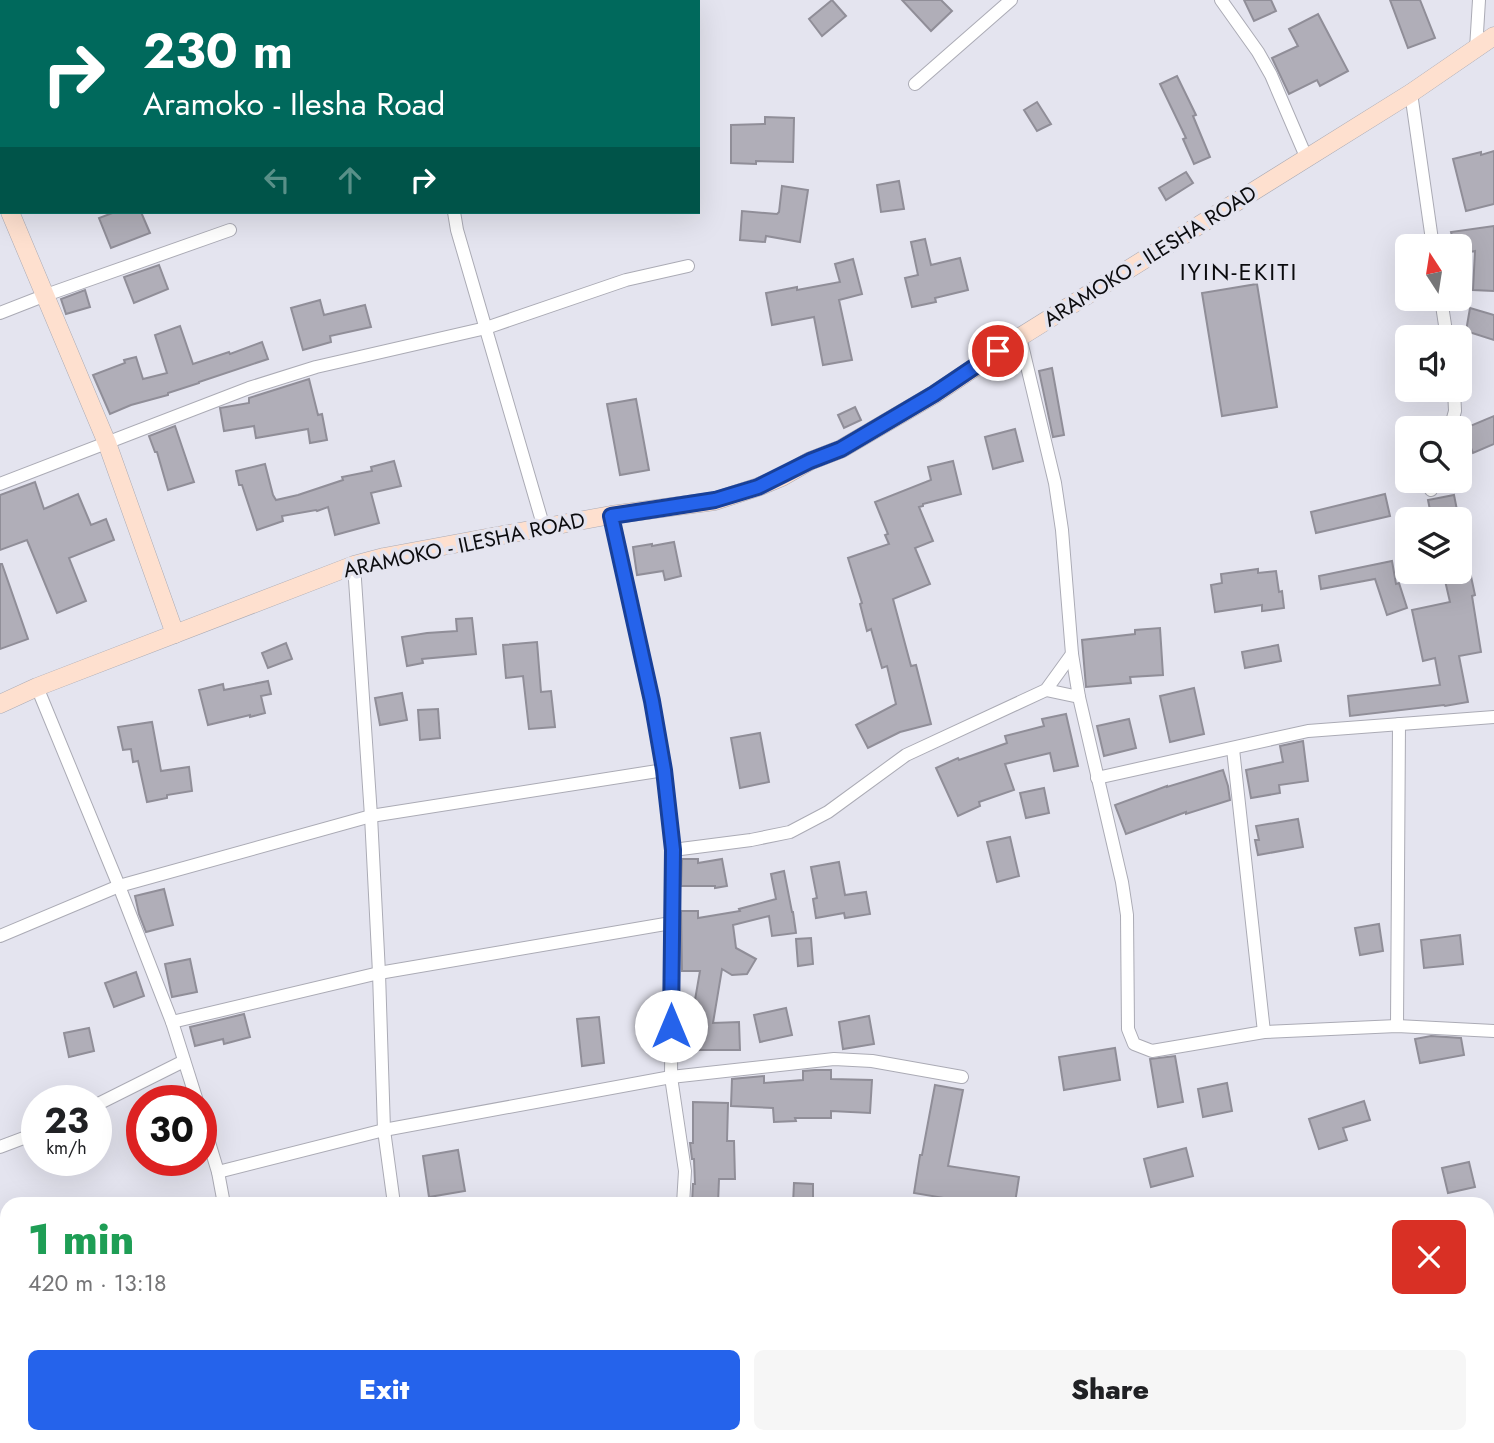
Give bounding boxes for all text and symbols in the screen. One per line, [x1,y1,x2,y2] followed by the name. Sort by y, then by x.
[143,16,293,86] text: 230 m
[28,28,119,119] icon: right
[143,81,445,127] text: Aramoko - Ilesha Road
[258,161,296,199] icon: left
[331,161,369,199] icon: ahead
[404,161,442,199] icon: right
[1038,178,1262,334] street label: ARAMOKO - ILESHA ROAD
[1395,234,1472,312] north arrow
[1395,234,1472,584] map controls
[1180,254,1298,289] district label: IYIN-EKITI
[968,321,1028,381] pin
[1395,325,1472,402] button: sound
[979,332,1017,370] icon: arrive
[1395,416,1472,493] button: search
[340,505,588,585] street label: ARAMOKO - ILESHA ROAD
[1395,507,1472,584] button: layers
[634,989,708,1063] position arrow
[126,1085,217,1176] speed limit sign: 30
[44,1096,89,1146] text: 23
[46,1135,87,1161] text: km/h
[28,1209,134,1270] text: 1 min
[1392,1220,1466,1294] button: close
[28,1266,167,1300] text: 420 m · 13:18
[28,1350,740,1430] button: Exit
[754,1350,1466,1430] button: Share

